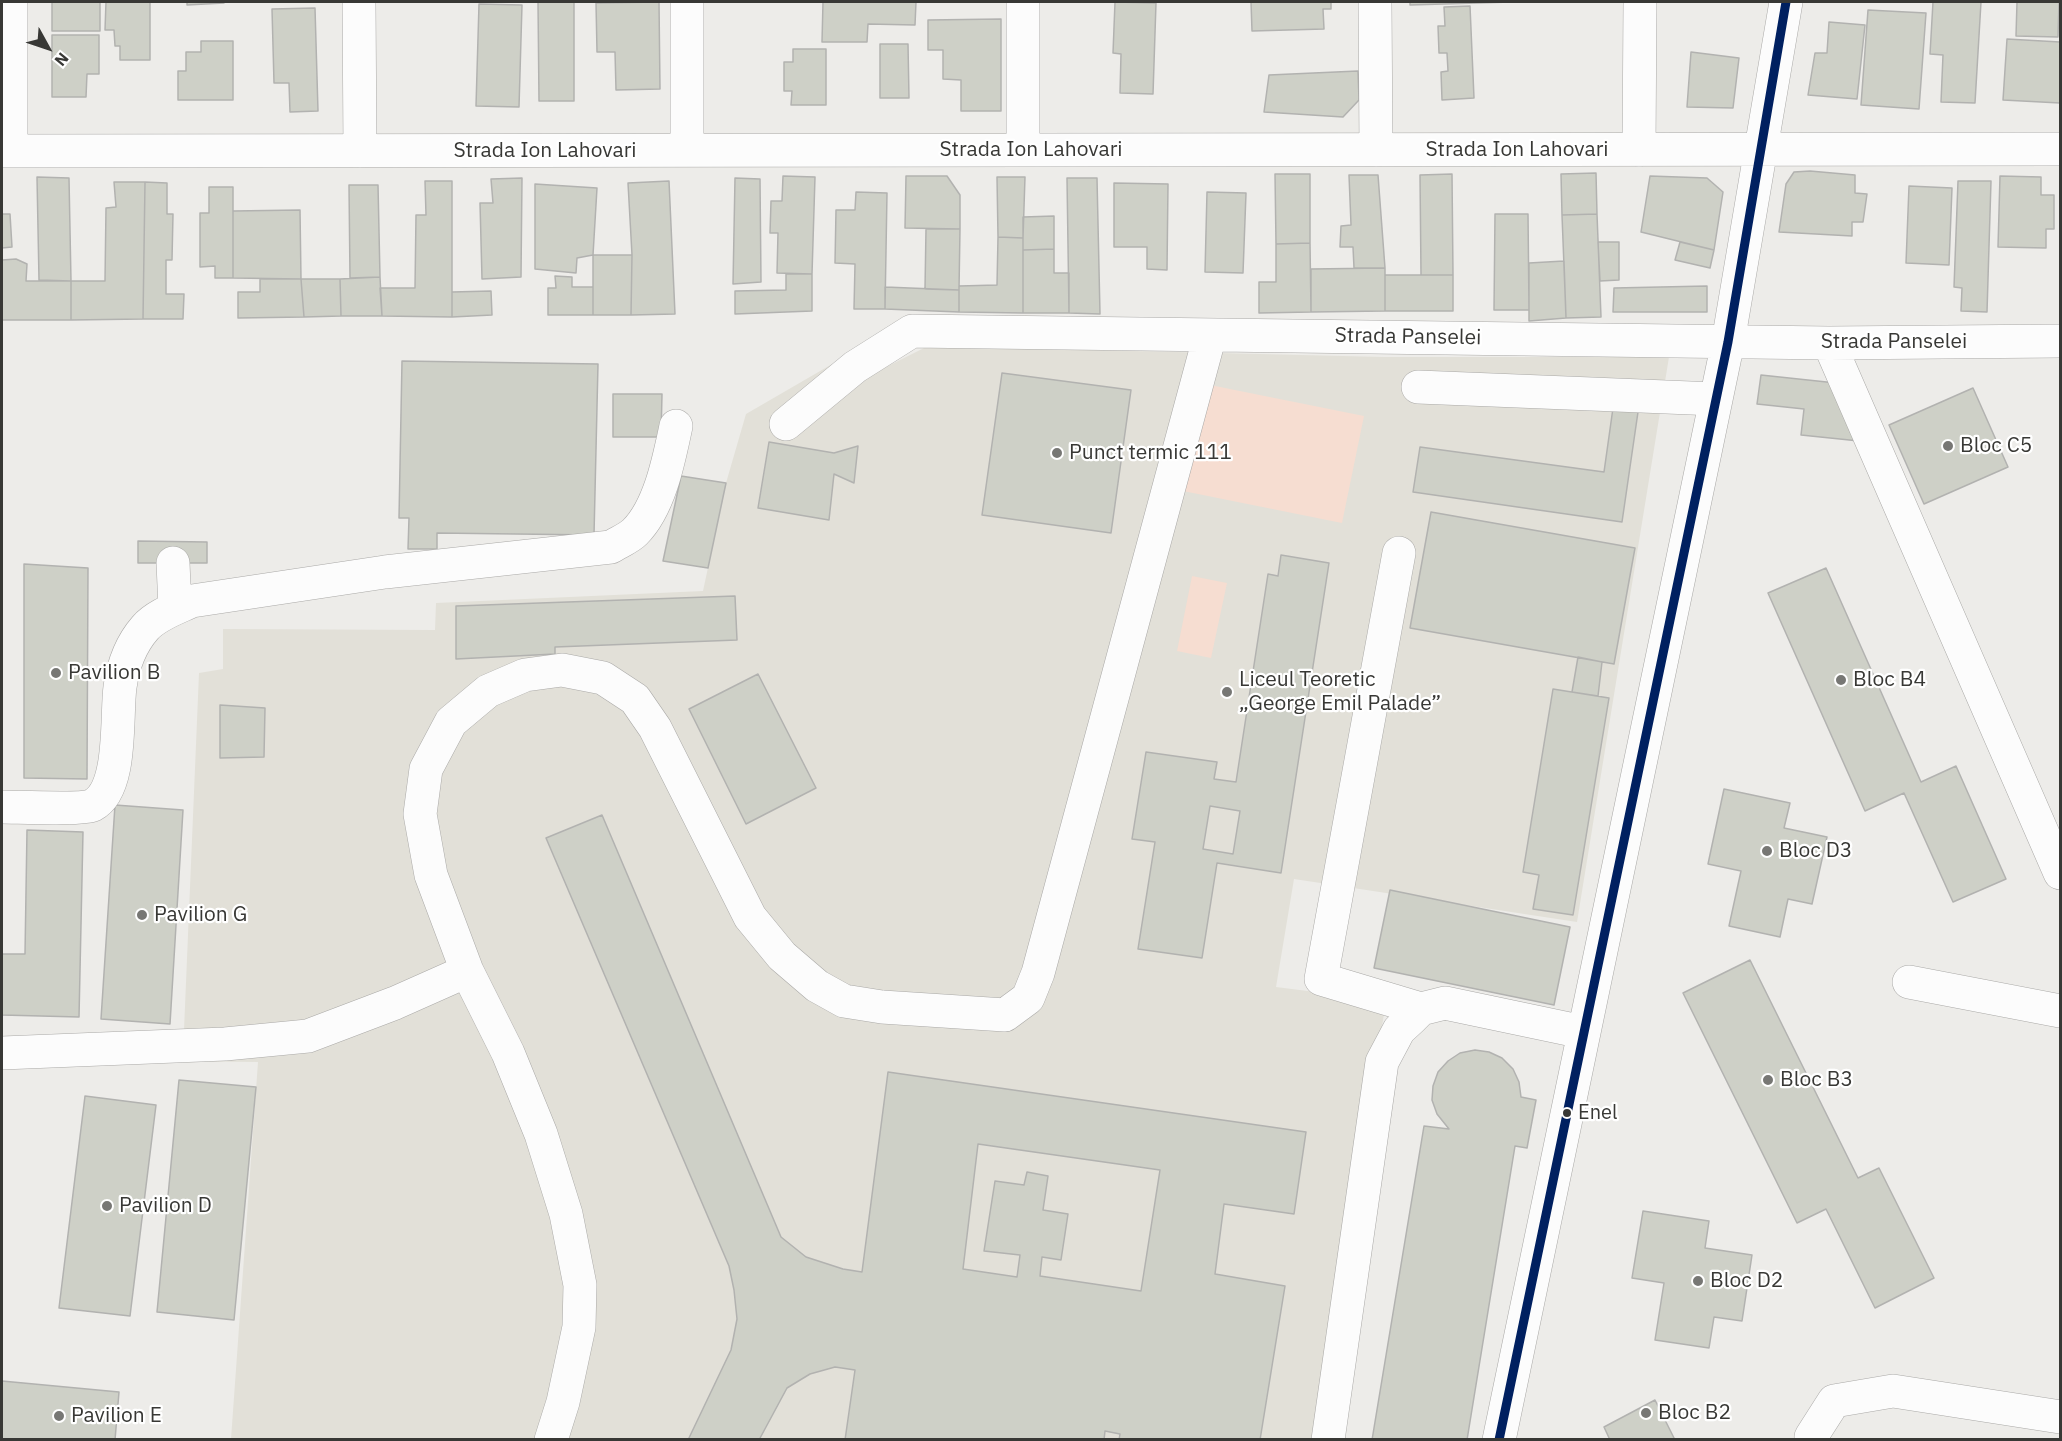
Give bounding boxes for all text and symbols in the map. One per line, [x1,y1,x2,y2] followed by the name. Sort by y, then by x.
[18,18,78,78] north arrow
[50,49,73,70] text: N
[939,137,1123,163] street label: Strada Ion Lahovari
[1425,137,1609,163] street label: Strada Ion Lahovari
[453,138,637,164] street label: Strada Ion Lahovari
[1334,323,1482,351] street label: Strada Panselei
[1821,329,1967,355] street label: Strada Panselei
[1960,433,2032,459] place label: Bloc C5
[1941,439,1955,453] marker: Bloc C5
[1069,440,1232,466] place label: Punct termic 111
[1050,446,1064,460] marker: Punct termic 111
[68,660,160,686] place label: Pavilion B
[49,666,63,680] marker: Pavilion B
[1239,667,1441,717] place label: Liceul Teoretic „George Emil Palade”
[1853,667,1926,693] place label: Bloc B4
[1834,673,1848,687] marker: Bloc B4
[1220,685,1234,699] marker: Liceul Teoretic „George Emil Palade”
[1779,838,1852,864] place label: Bloc D3
[1760,844,1774,858] marker: Bloc D3
[154,902,247,928] place label: Pavilion G
[135,908,149,922] marker: Pavilion G
[1780,1067,1853,1093] place label: Bloc B3
[1761,1073,1775,1087] marker: Bloc B3
[1578,1101,1617,1125] place label: Enel
[1561,1107,1573,1119] marker: Enel
[119,1193,212,1219] place label: Pavilion D
[100,1199,114,1213] marker: Pavilion D
[1710,1268,1783,1294] place label: Bloc D2
[1691,1274,1705,1288] marker: Bloc D2
[1658,1400,1731,1426] place label: Bloc B2
[71,1403,162,1429] place label: Pavilion E
[1639,1406,1653,1420] marker: Bloc B2
[52,1409,66,1423] marker: Pavilion E

